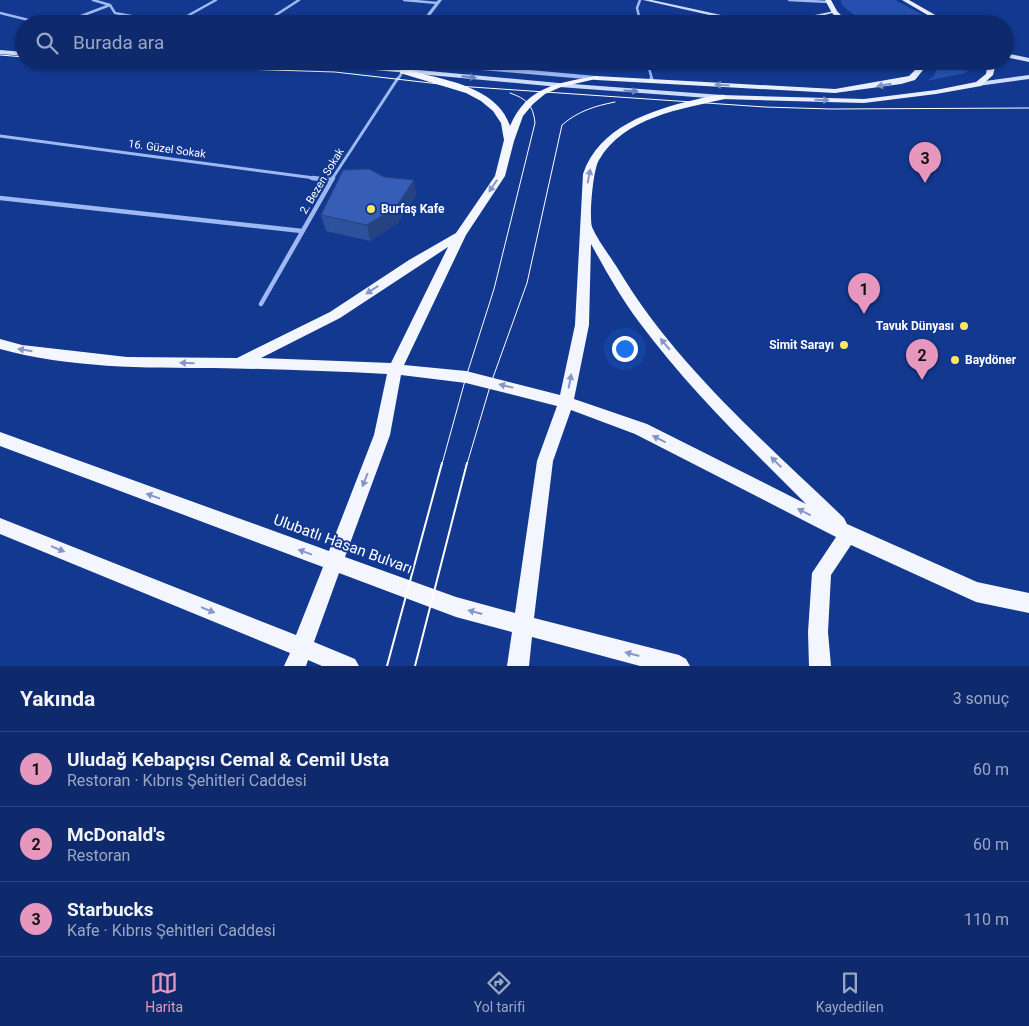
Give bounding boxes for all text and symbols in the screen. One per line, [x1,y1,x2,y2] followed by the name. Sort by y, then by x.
[15,15,1014,70] search box
[33,29,61,57] icon: search
[73,31,164,54] text: Burada ara
[461,73,477,81] one-way arrow
[713,80,729,88] one-way arrow
[875,82,891,90] one-way arrow
[623,87,639,95] one-way arrow
[814,96,830,104] one-way arrow
[127,137,207,161] street label: 16. Güzel Sokak
[909,142,941,183] pin: 3
[297,145,347,216] street label: 2. Bezen Sokak
[585,168,593,184] one-way arrow
[488,179,498,193] one-way arrow
[381,202,445,216] place label: Burfaş Kafe
[365,203,377,215] marker: Burfaş Kafe
[848,273,880,314] pin: 1
[366,285,379,295] one-way arrow
[876,319,954,333] place label: Tavuk Dünyası
[958,320,970,332] marker: Tavuk Dünyası
[612,336,638,362] your location
[659,338,670,351] one-way arrow
[769,338,834,352] place label: Simit Sarayı
[838,339,850,351] marker: Simit Sarayı
[906,339,938,380] pin: 2
[17,345,33,353] one-way arrow
[965,353,1017,367] place label: Baydöner
[949,354,961,366] marker: Baydöner
[179,359,195,367] one-way arrow
[567,373,575,389] one-way arrow
[498,382,513,390] one-way arrow
[652,435,666,443] one-way arrow
[770,456,782,468] one-way arrow
[361,473,368,488] one-way arrow
[145,492,160,499] one-way arrow
[797,508,811,516] one-way arrow
[271,511,415,577] street label: Ulubatlı Hasan Bulvarı
[50,546,65,553] one-way arrow
[297,548,312,556] one-way arrow
[201,606,215,614] one-way arrow
[467,608,482,616] one-way arrow
[624,649,639,657] one-way arrow
[20,687,95,711] text: Yakında
[953,689,1009,708] text: 3 sonuç
[67,748,389,771] text: Uludağ Kebapçısı Cemal & Cemil Usta
[31,760,41,779] text: 1
[973,760,1009,779] text: 60 m
[67,771,307,790] text: Restoran · Kıbrıs Şehitleri Caddesi
[67,823,165,846] text: McDonald's
[31,835,41,854] text: 2
[973,835,1009,854] text: 60 m
[67,846,130,865] text: Restoran
[67,898,153,921] text: Starbucks
[31,910,41,929] text: 3
[964,910,1009,929] text: 110 m
[67,921,276,940] text: Kafe · Kıbrıs Şehitleri Caddesi
[145,969,183,1015] tab: Harita
[474,969,525,1015] tab: Yol tarifi
[816,969,884,1015] tab: Kaydedilen

